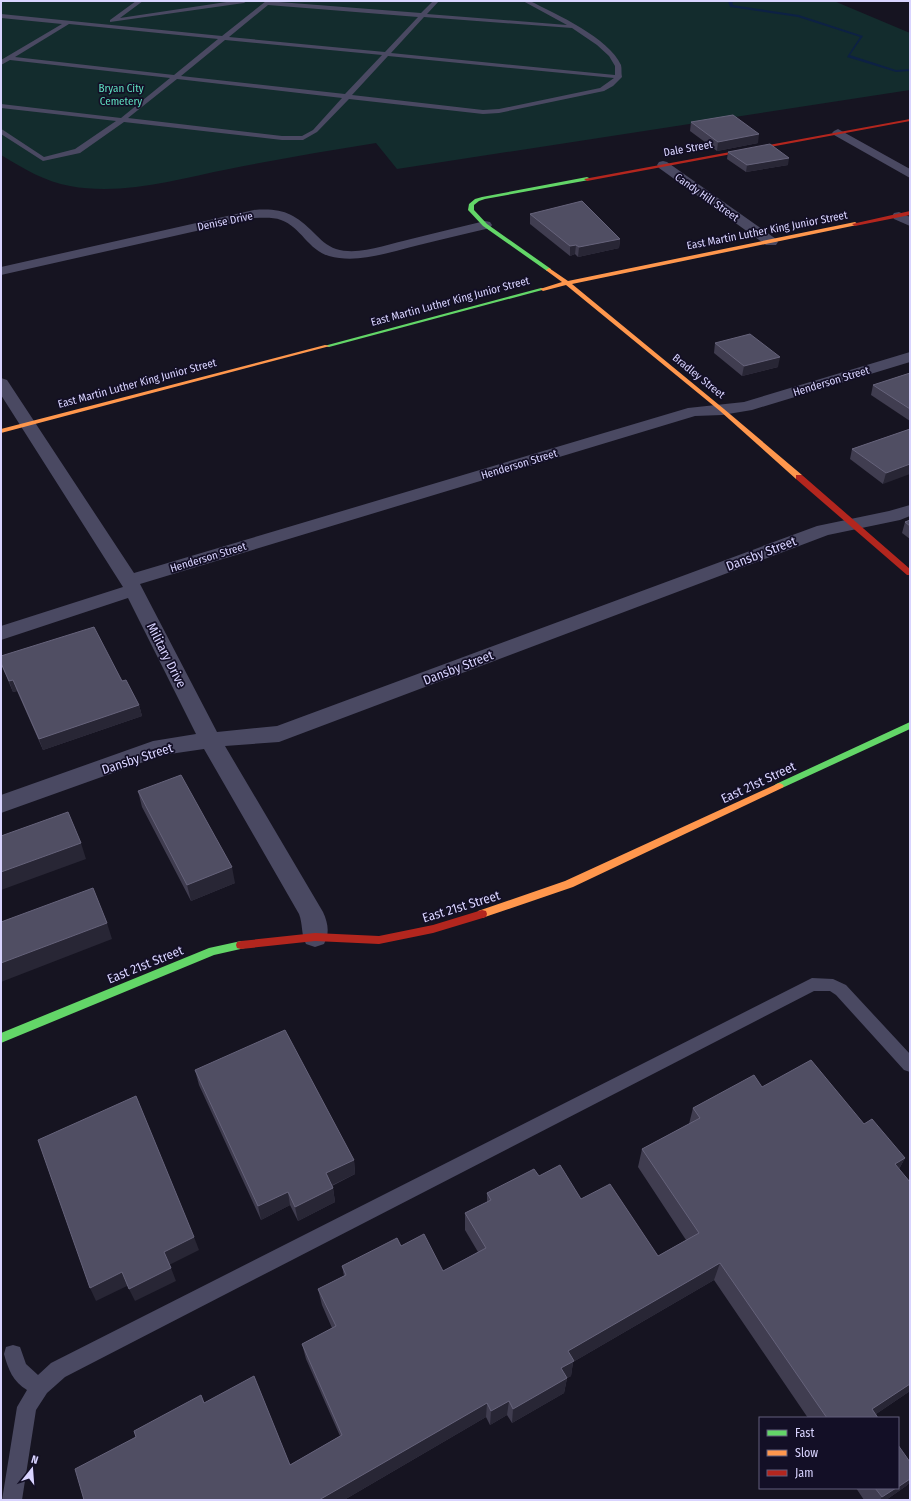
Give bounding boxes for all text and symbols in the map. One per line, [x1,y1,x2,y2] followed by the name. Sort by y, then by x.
[98,82,144,108] park label: Bryan City Cemetery
[663,138,714,159] street label: Dale Street
[672,171,741,224] street label: Candy Hill Street
[686,208,849,252] street label: East Martin Luther King Junior Street
[196,209,254,234] street label: Denise Drive
[369,274,531,329] street label: East Martin Luther King Junior Street
[670,351,728,402] street label: Bradley Street
[56,356,218,411] street label: East Martin Luther King Junior Street
[792,364,871,399] street label: Henderson Street
[480,447,559,482] street label: Henderson Street
[724,533,799,574] street label: Dansby Street
[169,540,248,575] street label: Henderson Street
[144,620,189,690] street label: Military Drive
[421,647,496,688] street label: Dansby Street
[100,740,175,777] street label: Dansby Street
[719,758,798,806] street label: East 21st Street
[420,887,503,925] street label: East 21st Street
[105,942,186,986] street label: East 21st Street
[759,1417,899,1489] legend
[795,1426,814,1440] text: Fast
[795,1446,818,1460] text: Slow
[12,1449,52,1489] north arrow
[30,1453,40,1467] text: N
[795,1466,813,1480] text: Jam

